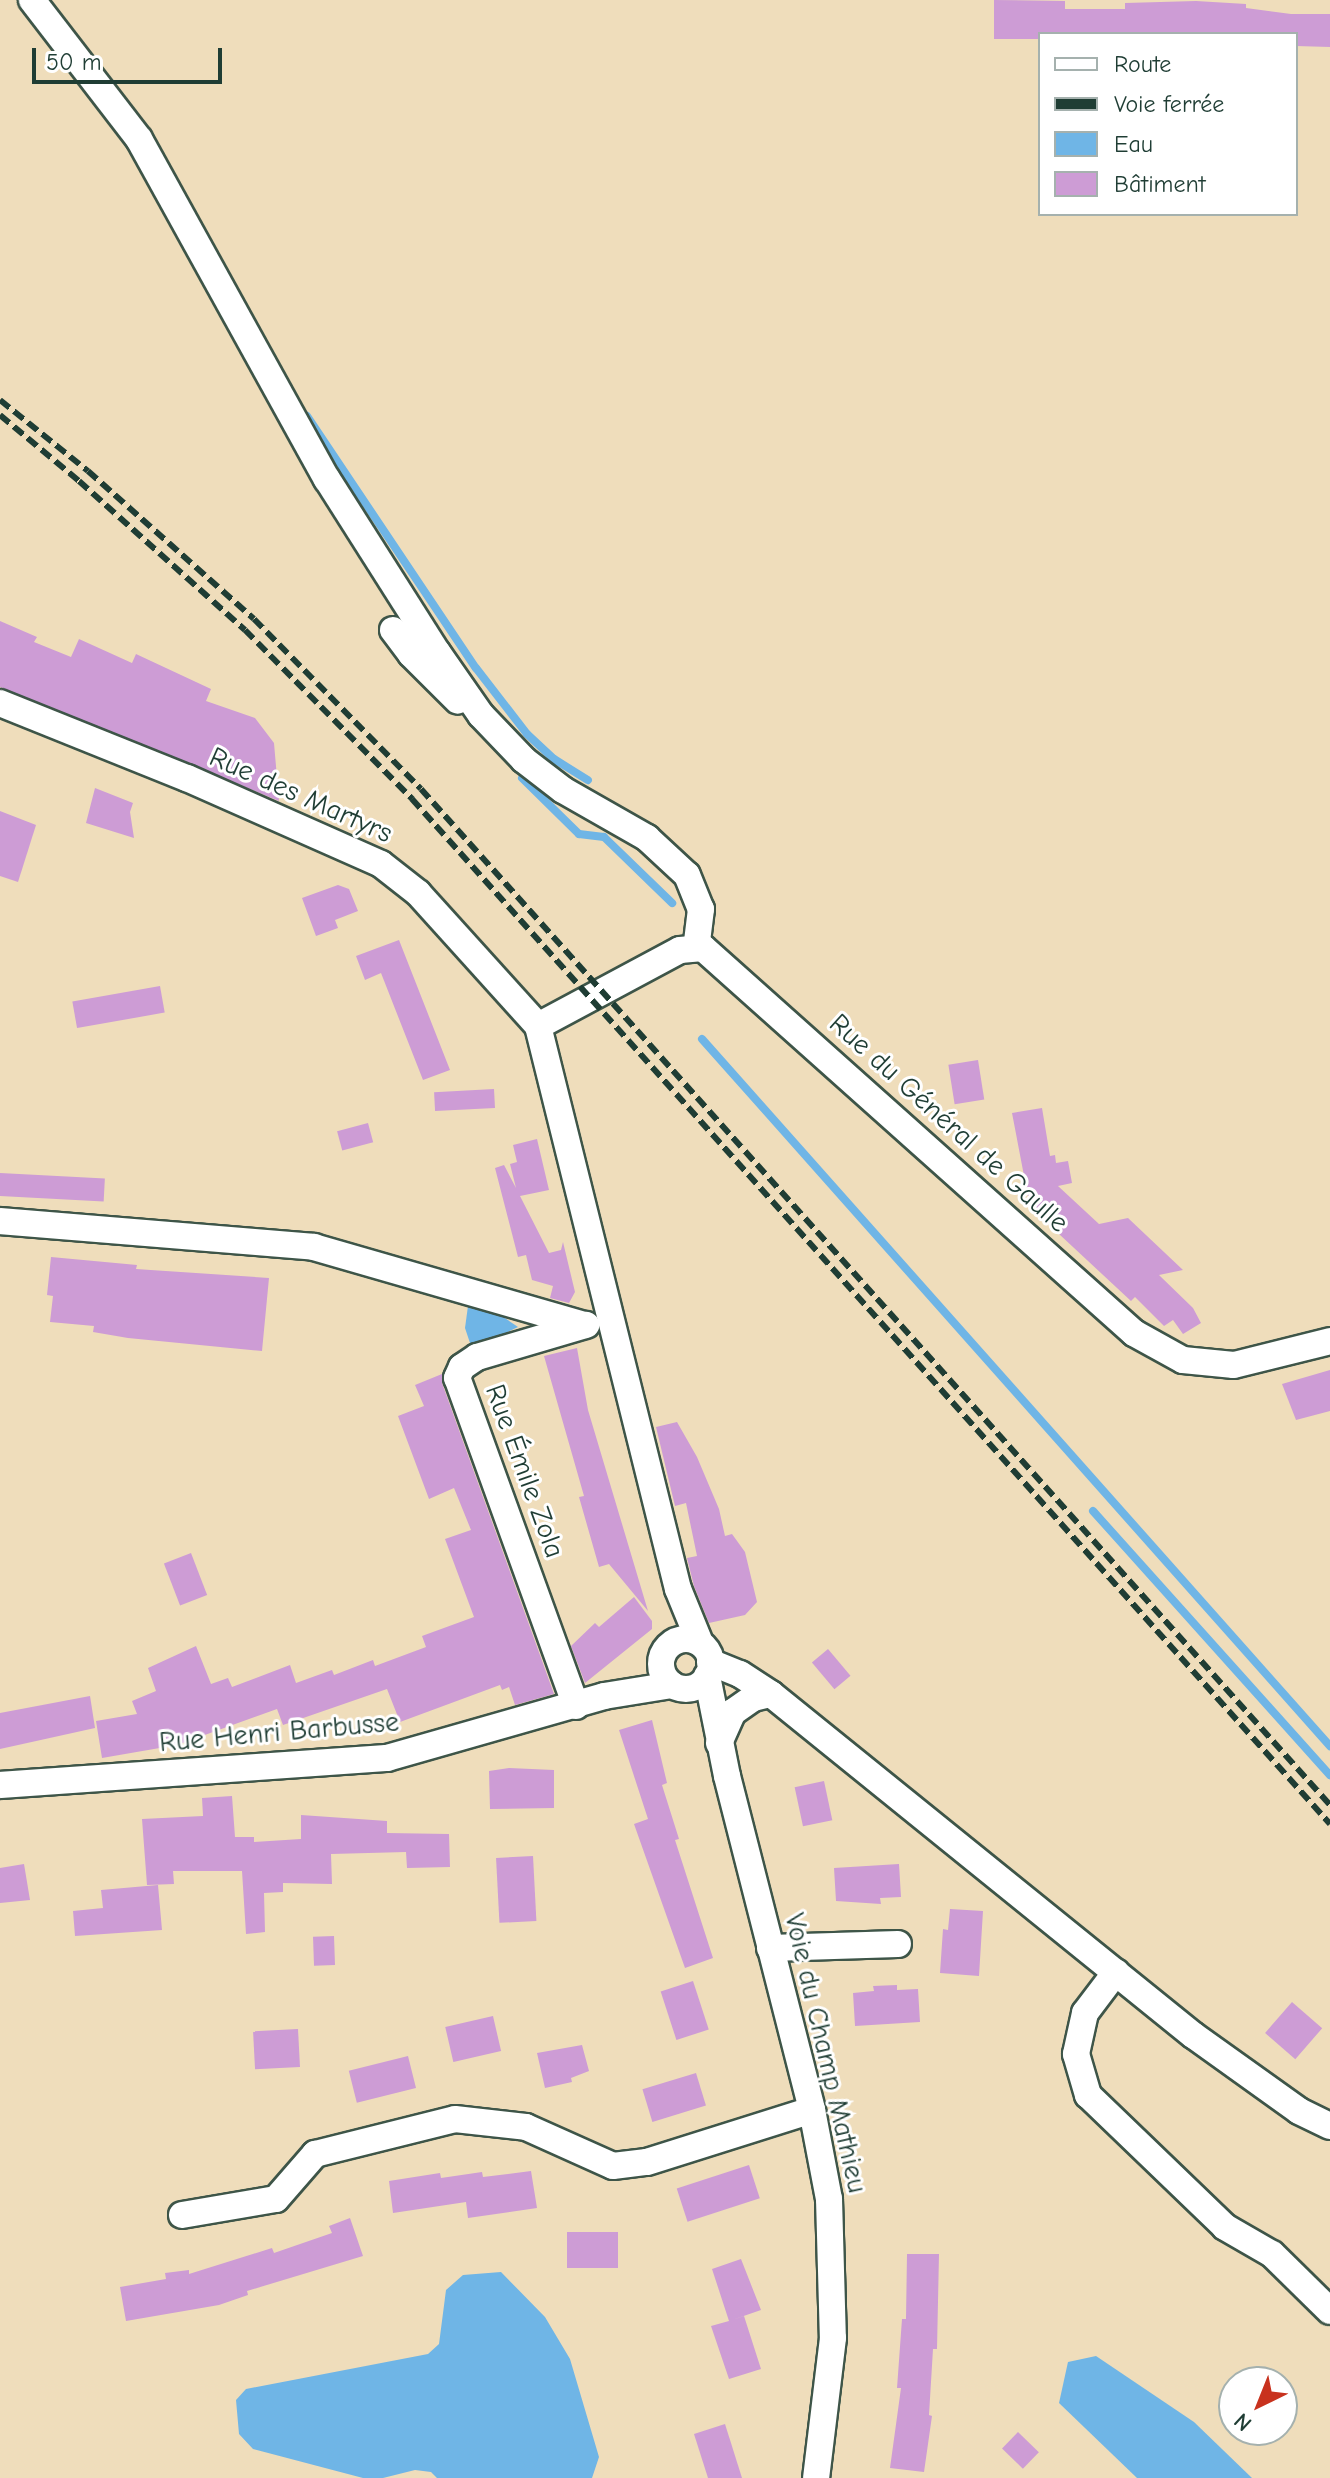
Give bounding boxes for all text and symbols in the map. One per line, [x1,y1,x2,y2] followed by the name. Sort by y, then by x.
[36,32,226,82] scale bar
[1038,32,1298,216] legend
[46,48,102,76] text: 50 m
[1114,50,1171,78] text: Route
[1114,90,1224,118] text: Voie ferrée
[1114,130,1153,158] text: Eau
[1114,170,1206,198] text: Bâtiment
[204,740,398,850] street label: Rue des Martyrs
[822,1007,1076,1239] street label: Rue du Général de Gaulle
[478,1380,572,1562] street label: Rue Émile Zola
[158,1705,400,1759] street label: Rue Henri Barbusse
[777,1910,875,2196] street label: Voie du Champ Mathieu
[1218,2366,1298,2446] north arrow
[1229,2408,1257,2436] text: N

